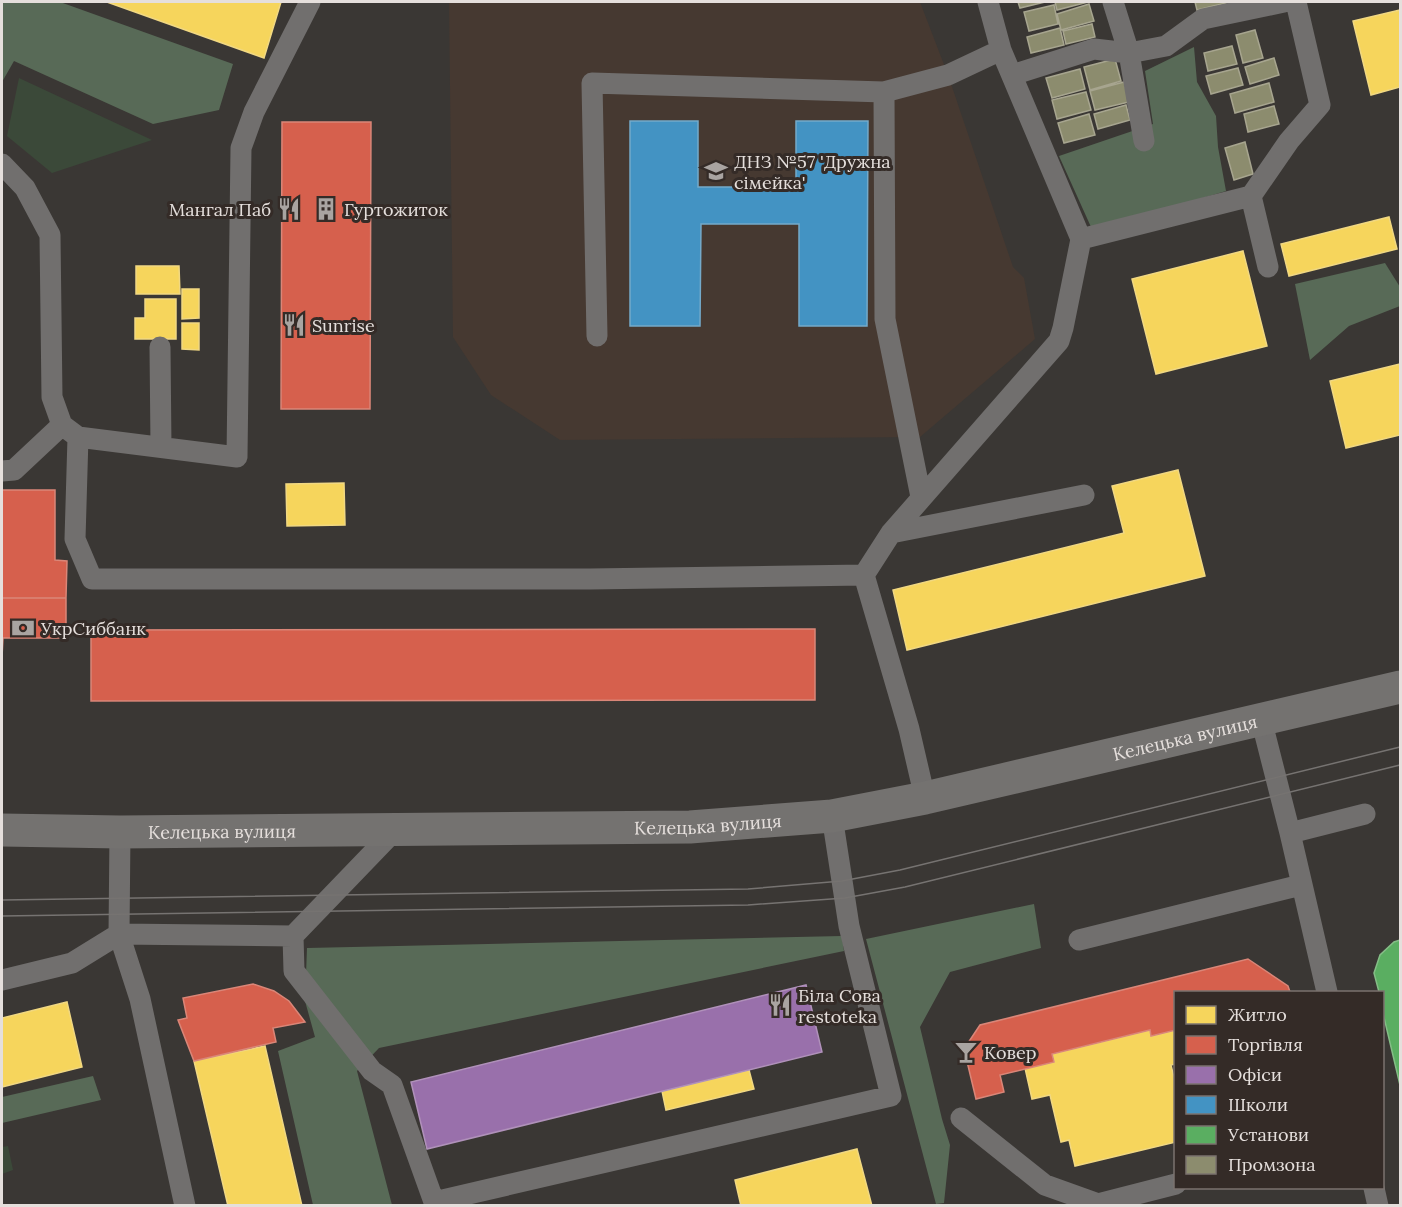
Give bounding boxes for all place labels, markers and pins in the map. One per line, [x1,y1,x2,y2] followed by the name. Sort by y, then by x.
[734,150,891,194] place label: ДНЗ №57 'Дружна сімейка'
[703,158,729,184] school or university icon: ДНЗ №57 'Дружна сімейка'
[276,196,302,222] restaurant icon: Мангал Паб
[313,196,339,222] building icon: Гуртожиток
[169,198,271,221] place label: Мангал Паб
[344,198,448,221] place label: Гуртожиток
[281,312,307,338] restaurant icon: Sunrise
[312,314,375,337] place label: Sunrise
[10,615,36,641] bank icon: УкрСиббанк
[40,617,146,640] place label: УкрСиббанк
[798,984,881,1028] place label: Біла Сова restoteka
[767,992,793,1018] restaurant icon: Біла Сова restoteka
[953,1039,979,1065] bar icon: Ковер
[984,1041,1036,1064] place label: Ковер

